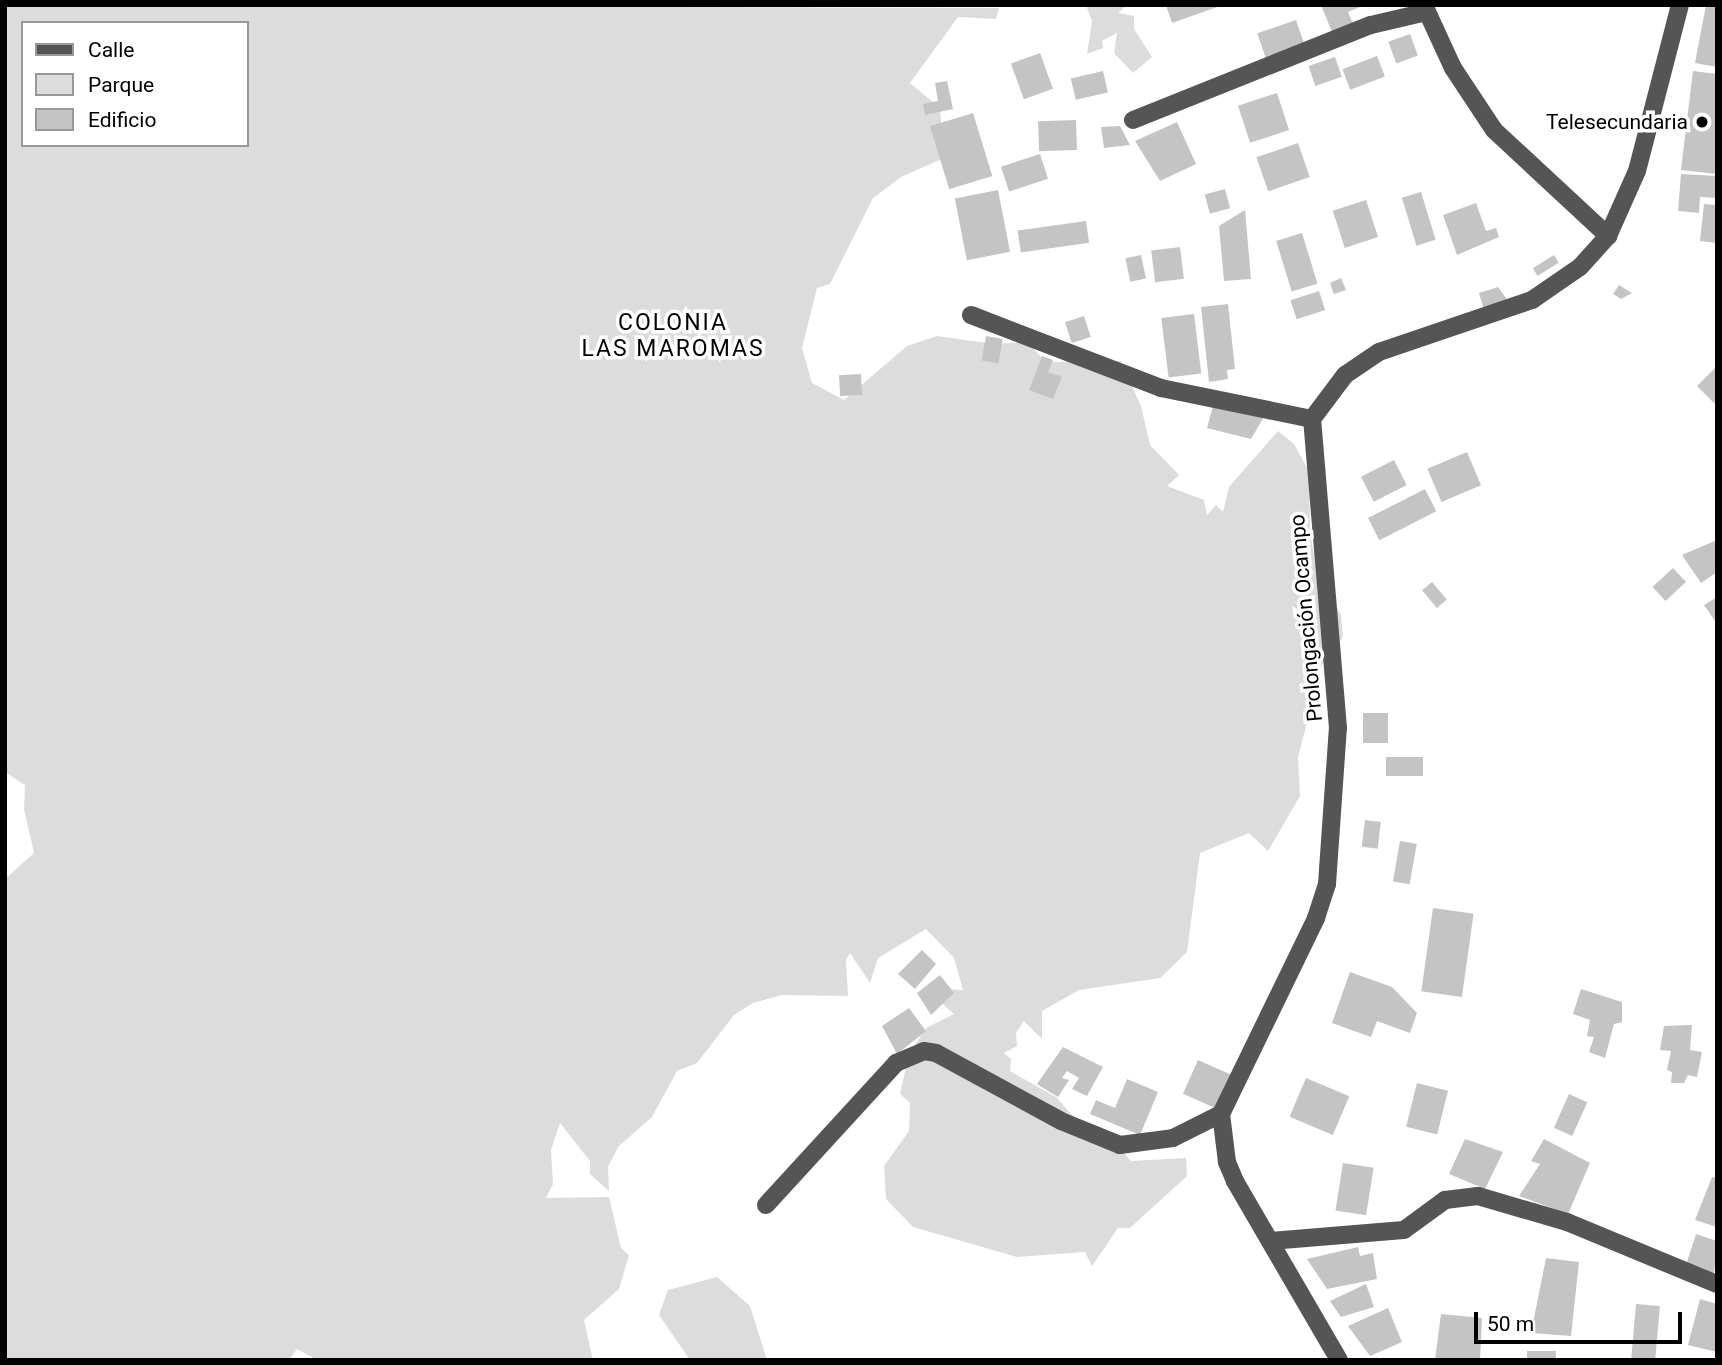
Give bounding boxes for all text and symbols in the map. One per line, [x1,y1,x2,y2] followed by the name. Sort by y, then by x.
[21,21,248,147] legend
[88,38,134,62] text: Calle
[88,73,154,97] text: Parque
[88,108,156,132] text: Edificio
[1546,109,1688,135] place label: Telesecundaria
[1694,114,1710,130] marker: Telesecundaria
[583,309,763,363] district label: COLONIA LAS MAROMAS
[1284,513,1328,723] street label: Prolongación Ocampo
[1477,1298,1685,1342] scale bar
[1487,1312,1534,1336] text: 50 m

